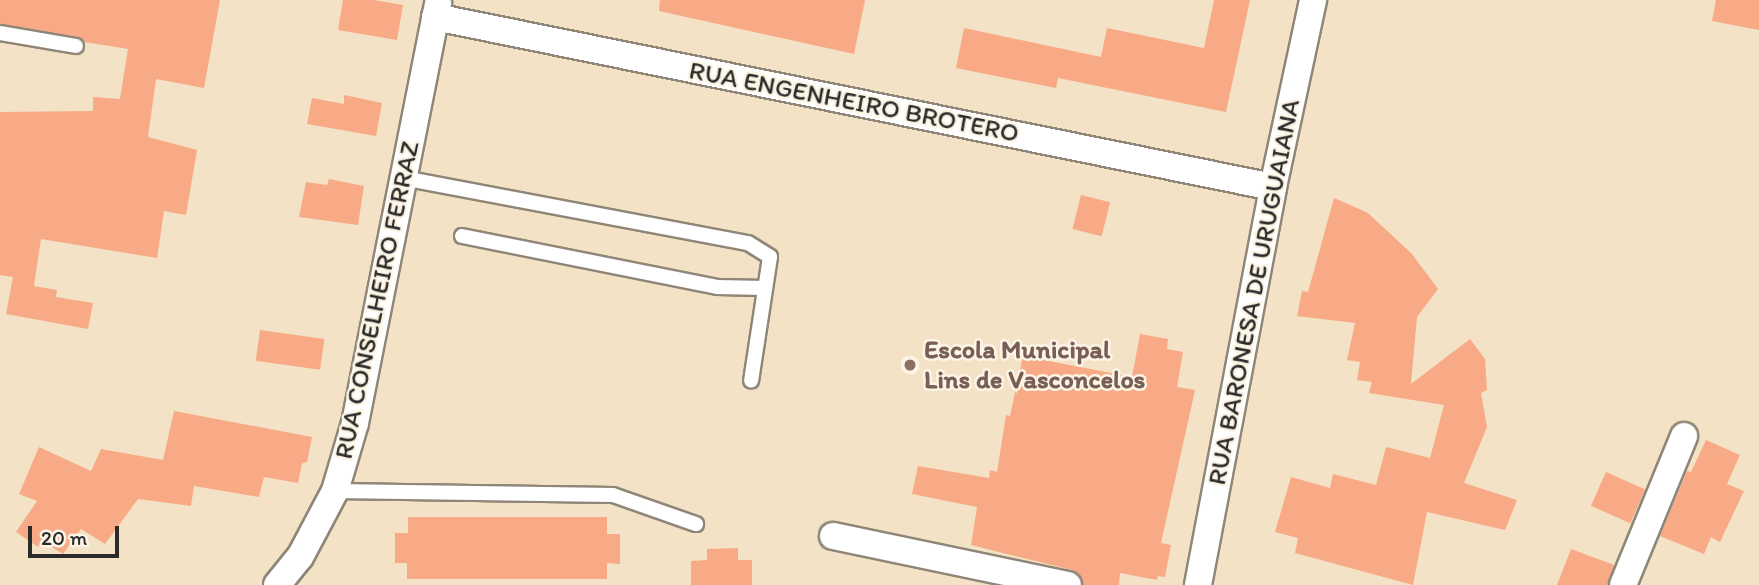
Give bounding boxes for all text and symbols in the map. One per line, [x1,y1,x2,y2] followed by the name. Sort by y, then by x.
[686,55,1022,149] street label: RUA ENGENHEIRO BROTERO
[1202,98,1306,486] street label: RUA BARONESA DE URUGUAIANA
[328,138,426,462] street label: RUA CONSELHEIRO FERRAZ
[924,334,1145,396] place label: Escola Municipal Lins de Vasconcelos
[902,357,918,373] marker: Escola Municipal Lins de Vasconcelos
[32,512,122,556] scale bar
[41,525,87,550] text: 20 m

